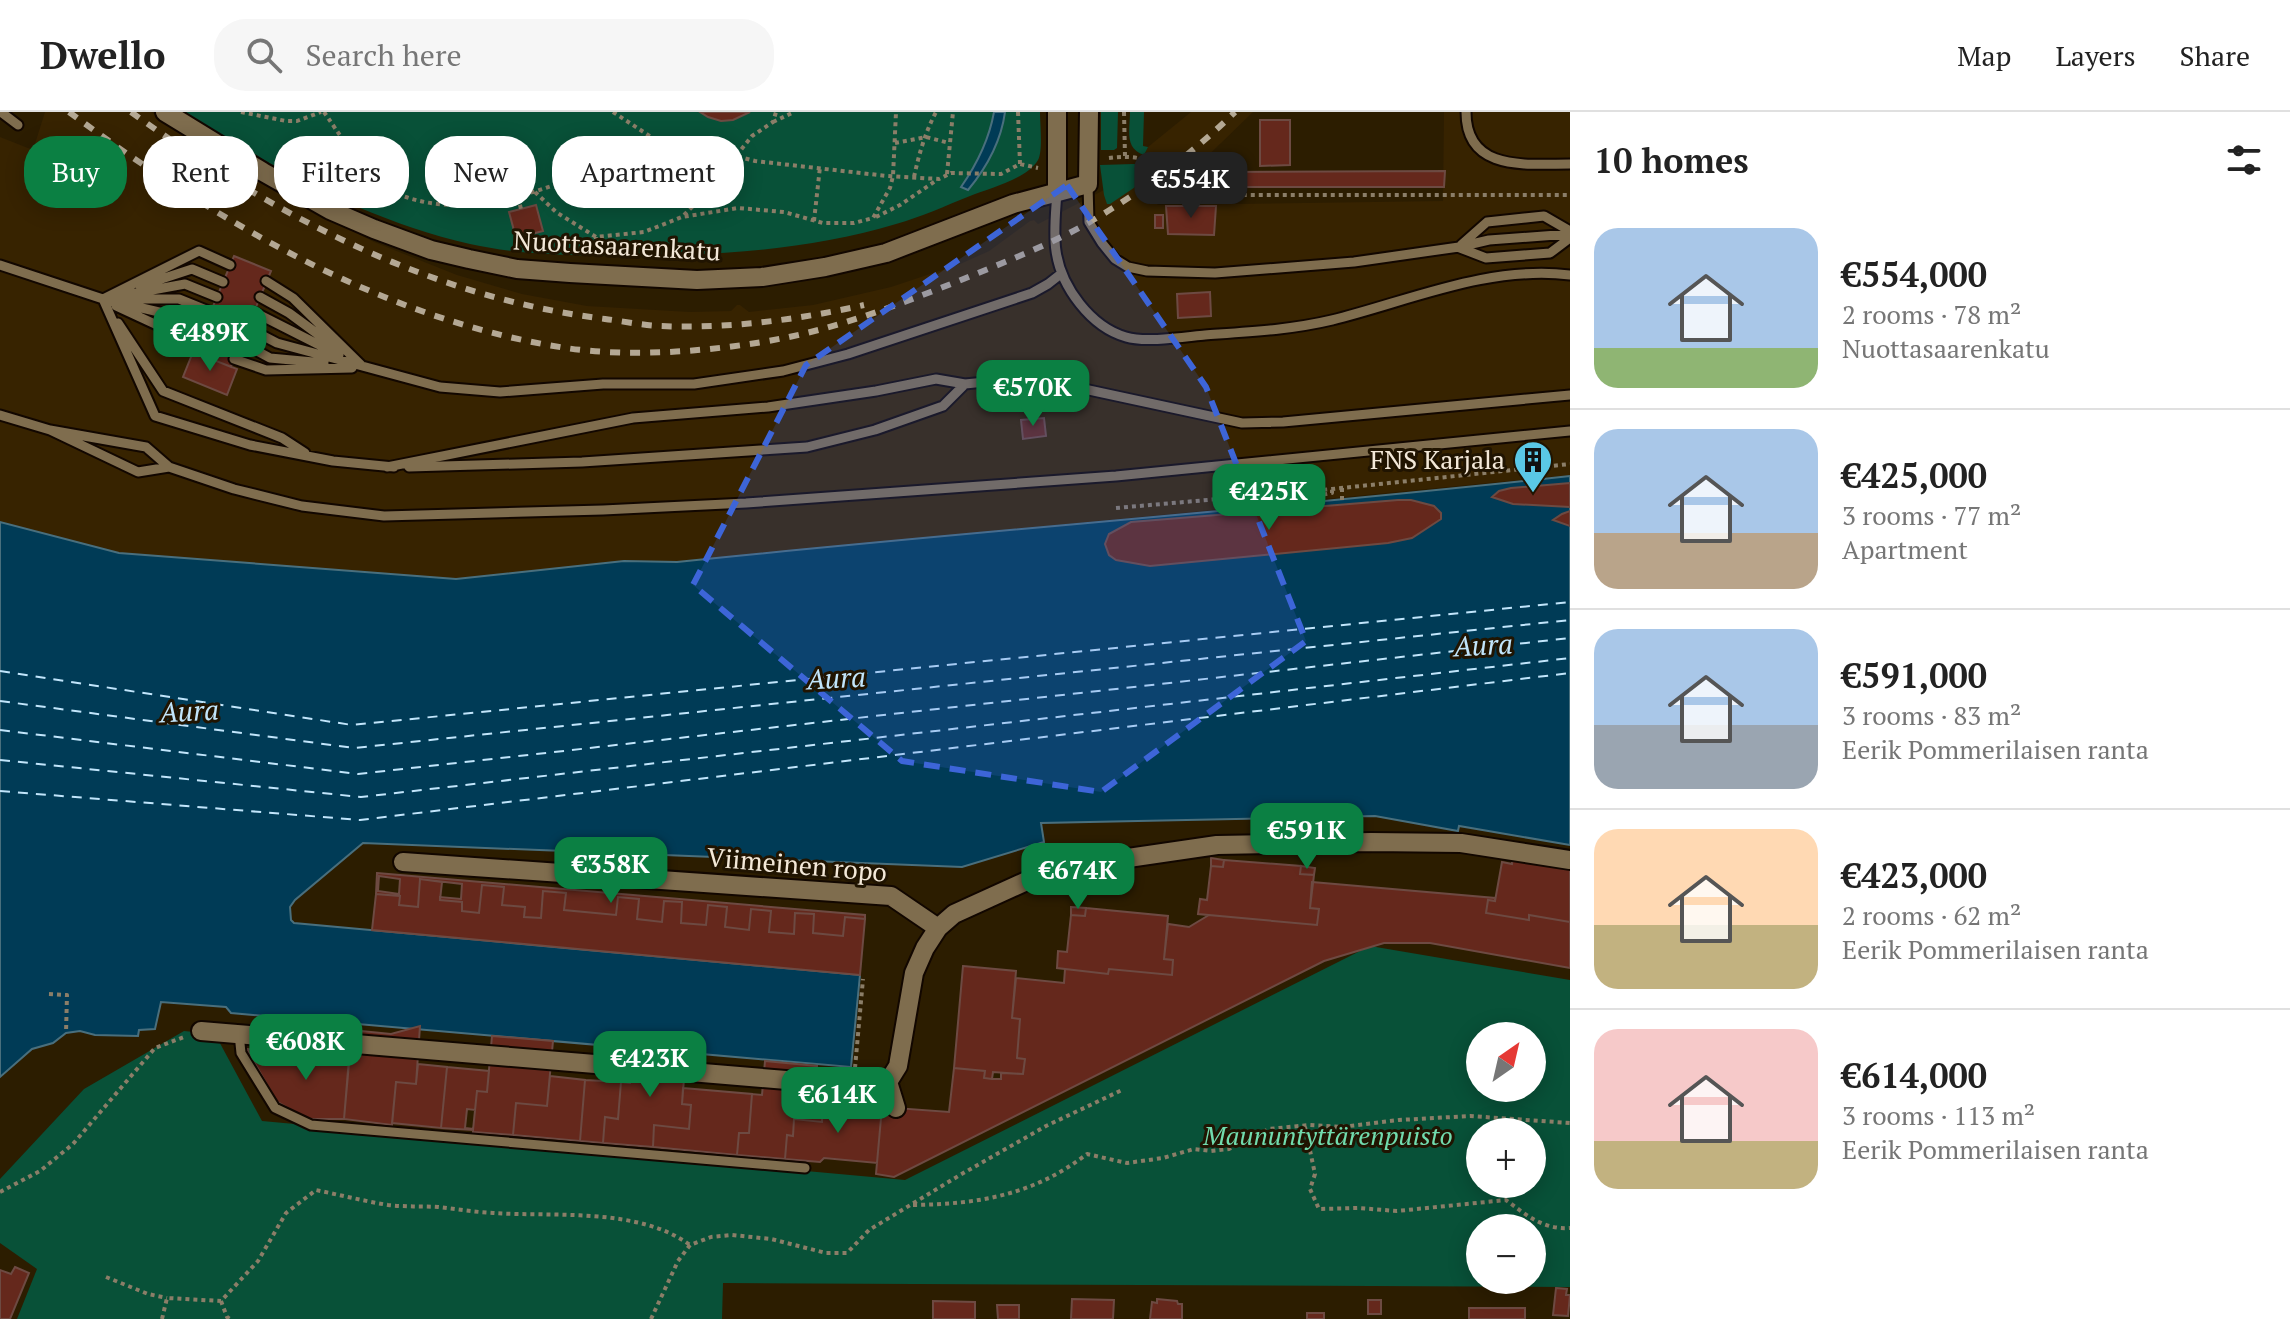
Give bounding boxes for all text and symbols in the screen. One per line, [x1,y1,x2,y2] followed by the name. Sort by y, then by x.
[214,19,774,91] search box
[40,30,166,80] text: Dwello
[242,33,286,77] icon: search
[306,35,462,75] text: Search here
[1957,37,2011,74] text: Map
[2055,37,2136,74] text: Layers
[2180,37,2250,74] text: Share
[24,136,127,208] chip: Buy
[143,136,258,208] chip: Rent
[274,136,409,208] chip: Filters
[425,136,536,208] chip: New
[552,136,744,208] chip: Apartment
[1594,138,1749,183] text: 10 homes
[2222,138,2266,182] icon: filters
[1135,152,1247,220] pin: €554K
[1152,161,1230,195] text: €554K
[513,223,722,267] street label: Nuottasaarenkatu
[1842,252,1987,297] text: €554,000
[1658,260,1754,356] icon: home
[1842,297,2021,331] text: 2 rooms · 78 m²
[154,305,266,373] pin: €489K
[171,314,249,348] text: €489K
[1842,331,2050,365] text: Nuottasaarenkatu
[977,360,1089,428] pin: €570K
[994,369,1072,403] text: €570K
[1512,439,1554,494] building icon: FNS Karjala
[1370,442,1505,476] place label: FNS Karjala
[1842,453,1987,498] text: €425,000
[1658,461,1754,557] icon: home
[1213,464,1325,532] pin: €425K
[1230,473,1308,507] text: €425K
[1842,498,2021,532] text: 3 rooms · 77 m²
[1842,532,1968,566] text: Apartment
[1450,624,1514,665] water label: Aura
[1842,653,1987,698] text: €591,000
[803,657,867,698] water label: Aura
[1658,661,1754,757] icon: home
[156,690,220,731] water label: Aura
[1842,698,2021,732] text: 3 rooms · 83 m²
[1842,732,2149,766] text: Eerik Pommerilaisen ranta
[1251,803,1363,871] pin: €591K
[1268,812,1346,846] text: €591K
[555,837,667,905] pin: €358K
[706,839,888,889] street label: Viimeinen ropo
[1022,843,1134,911] pin: €674K
[572,846,650,880] text: €358K
[1039,852,1117,886] text: €674K
[1842,853,1987,898] text: €423,000
[1658,861,1754,957] icon: home
[1842,898,2021,932] text: 2 rooms · 62 m²
[1842,932,2149,966] text: Eerik Pommerilaisen ranta
[250,1014,362,1082] pin: €608K
[1466,1022,1546,1102] north arrow
[1466,1022,1546,1294] map controls
[267,1023,345,1057] text: €608K
[594,1031,706,1099] pin: €423K
[611,1040,689,1074] text: €423K
[1842,1053,1987,1098] text: €614,000
[1658,1061,1754,1157] icon: home
[782,1067,894,1135] pin: €614K
[799,1076,877,1110] text: €614K
[1842,1098,2035,1132] text: 3 rooms · 113 m²
[1202,1118,1453,1152] park label: Maununtyttärenpuisto
[1466,1118,1546,1198] button: +
[1842,1132,2149,1166] text: Eerik Pommerilaisen ranta
[1466,1214,1546,1294] button: −

